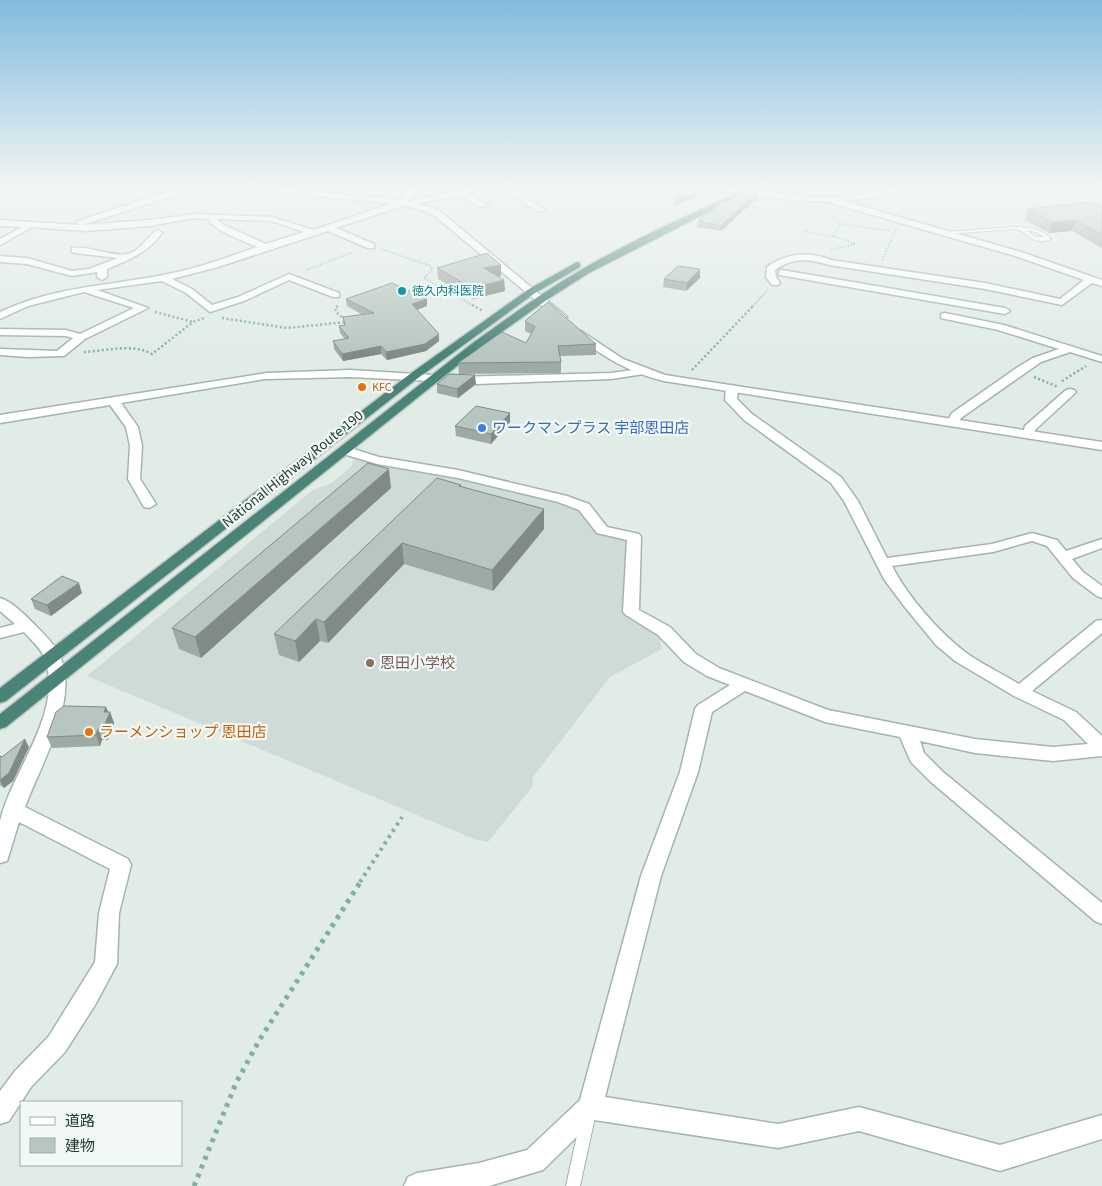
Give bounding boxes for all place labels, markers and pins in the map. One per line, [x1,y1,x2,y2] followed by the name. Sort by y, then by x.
[412,283,484,300] place label: 徳久内科医院
[396,285,408,297] marker: 徳久内科医院
[372,379,392,396] place label: KFC
[356,381,368,393] marker: KFC
[492,418,689,439] place label: ワークマンプラス 宇部恩田店
[476,422,488,434] marker: ワークマンプラス 宇部恩田店
[380,653,455,674] place label: 恩田小学校
[364,657,376,669] marker: 恩田小学校
[99,722,266,743] place label: ラーメンショップ 恩田店
[83,726,95,738] marker: ラーメンショップ 恩田店

